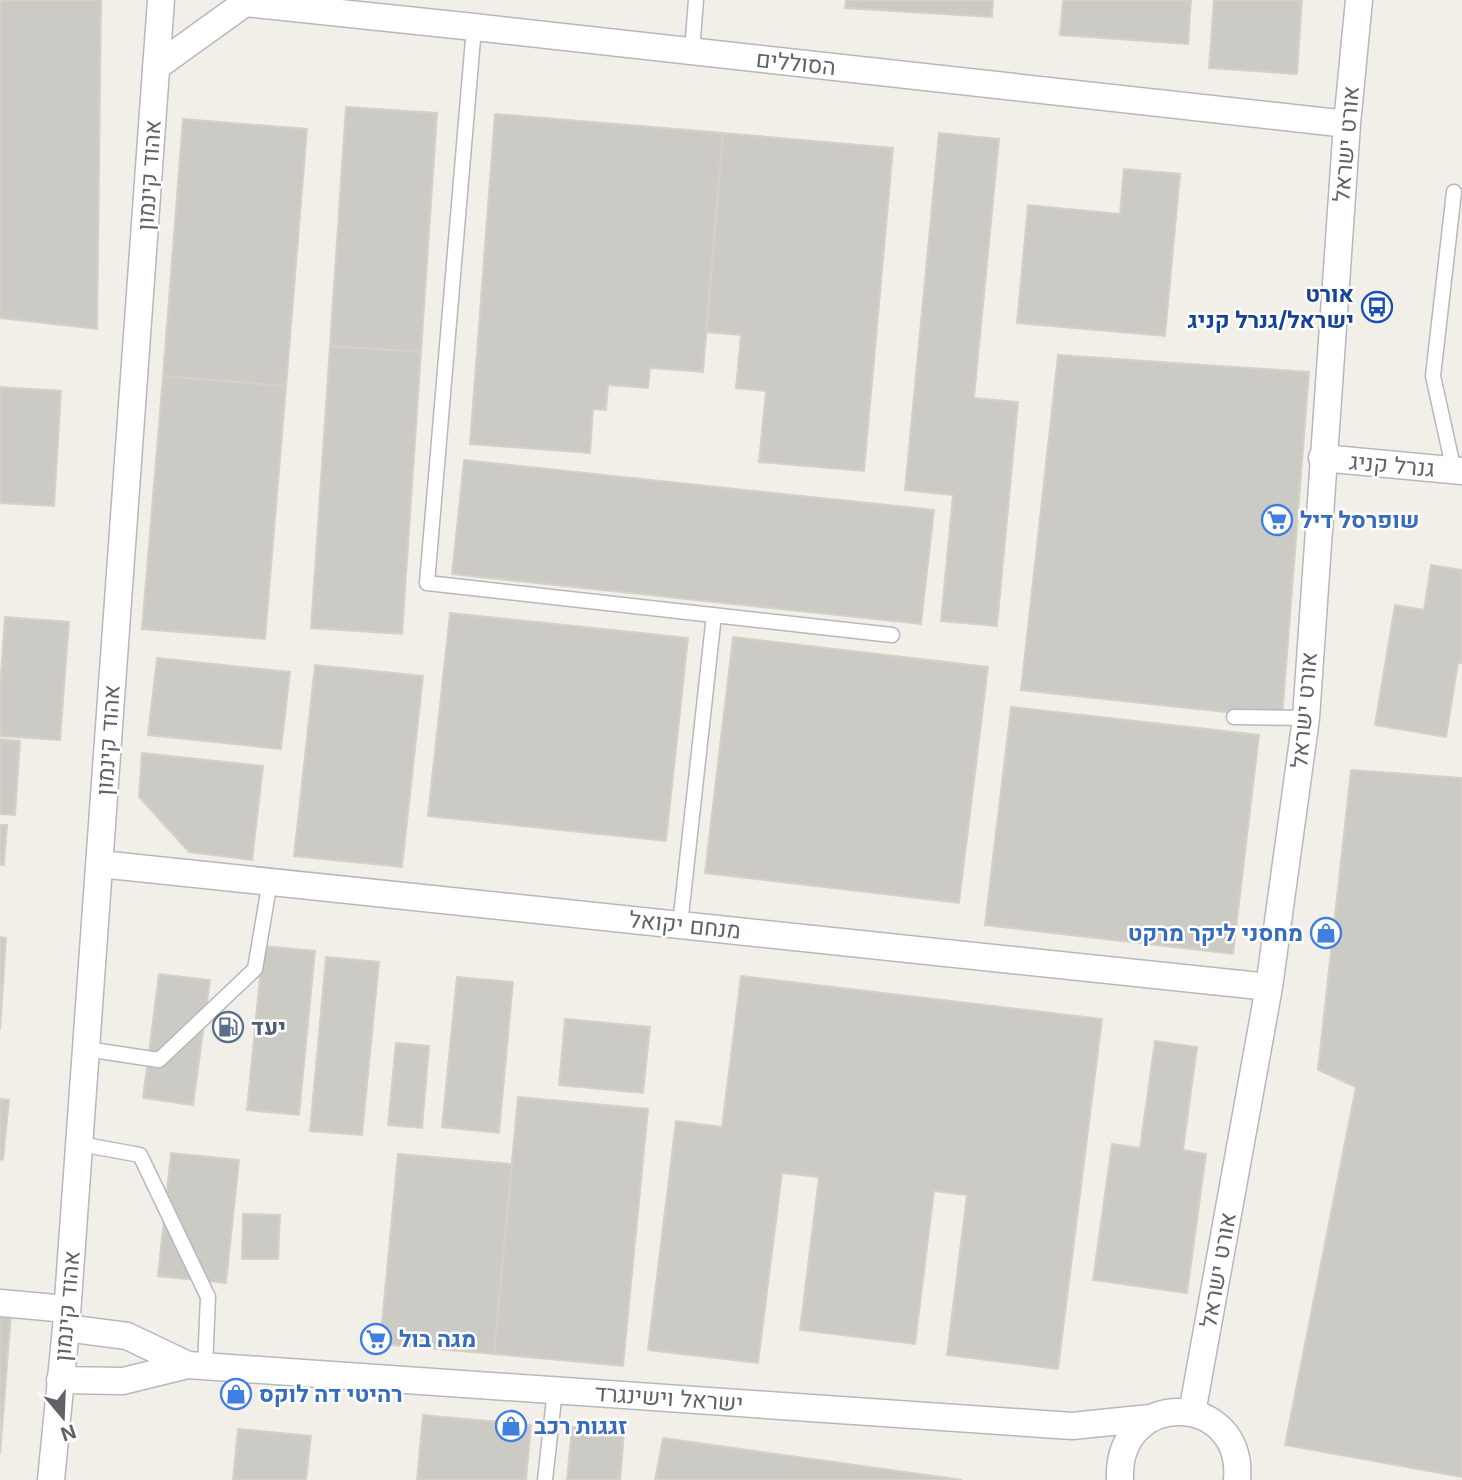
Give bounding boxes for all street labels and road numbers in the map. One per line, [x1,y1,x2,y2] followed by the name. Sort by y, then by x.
[755,45,837,81] street label: הסוללים
[1327,85,1365,203] street label: אורט ישראל
[131,119,167,231] street label: אהוד קינמון
[1348,447,1436,483] street label: גנרל קניג
[1285,651,1323,769] street label: אורט ישראל
[90,684,126,796] street label: אהוד קינמון
[628,905,742,945] street label: מנחם יקואל
[1194,1210,1242,1330] street label: אורט ישראל
[48,1249,86,1363] street label: אהוד קינמון
[594,1379,744,1417] street label: ישראל וישינגרד

